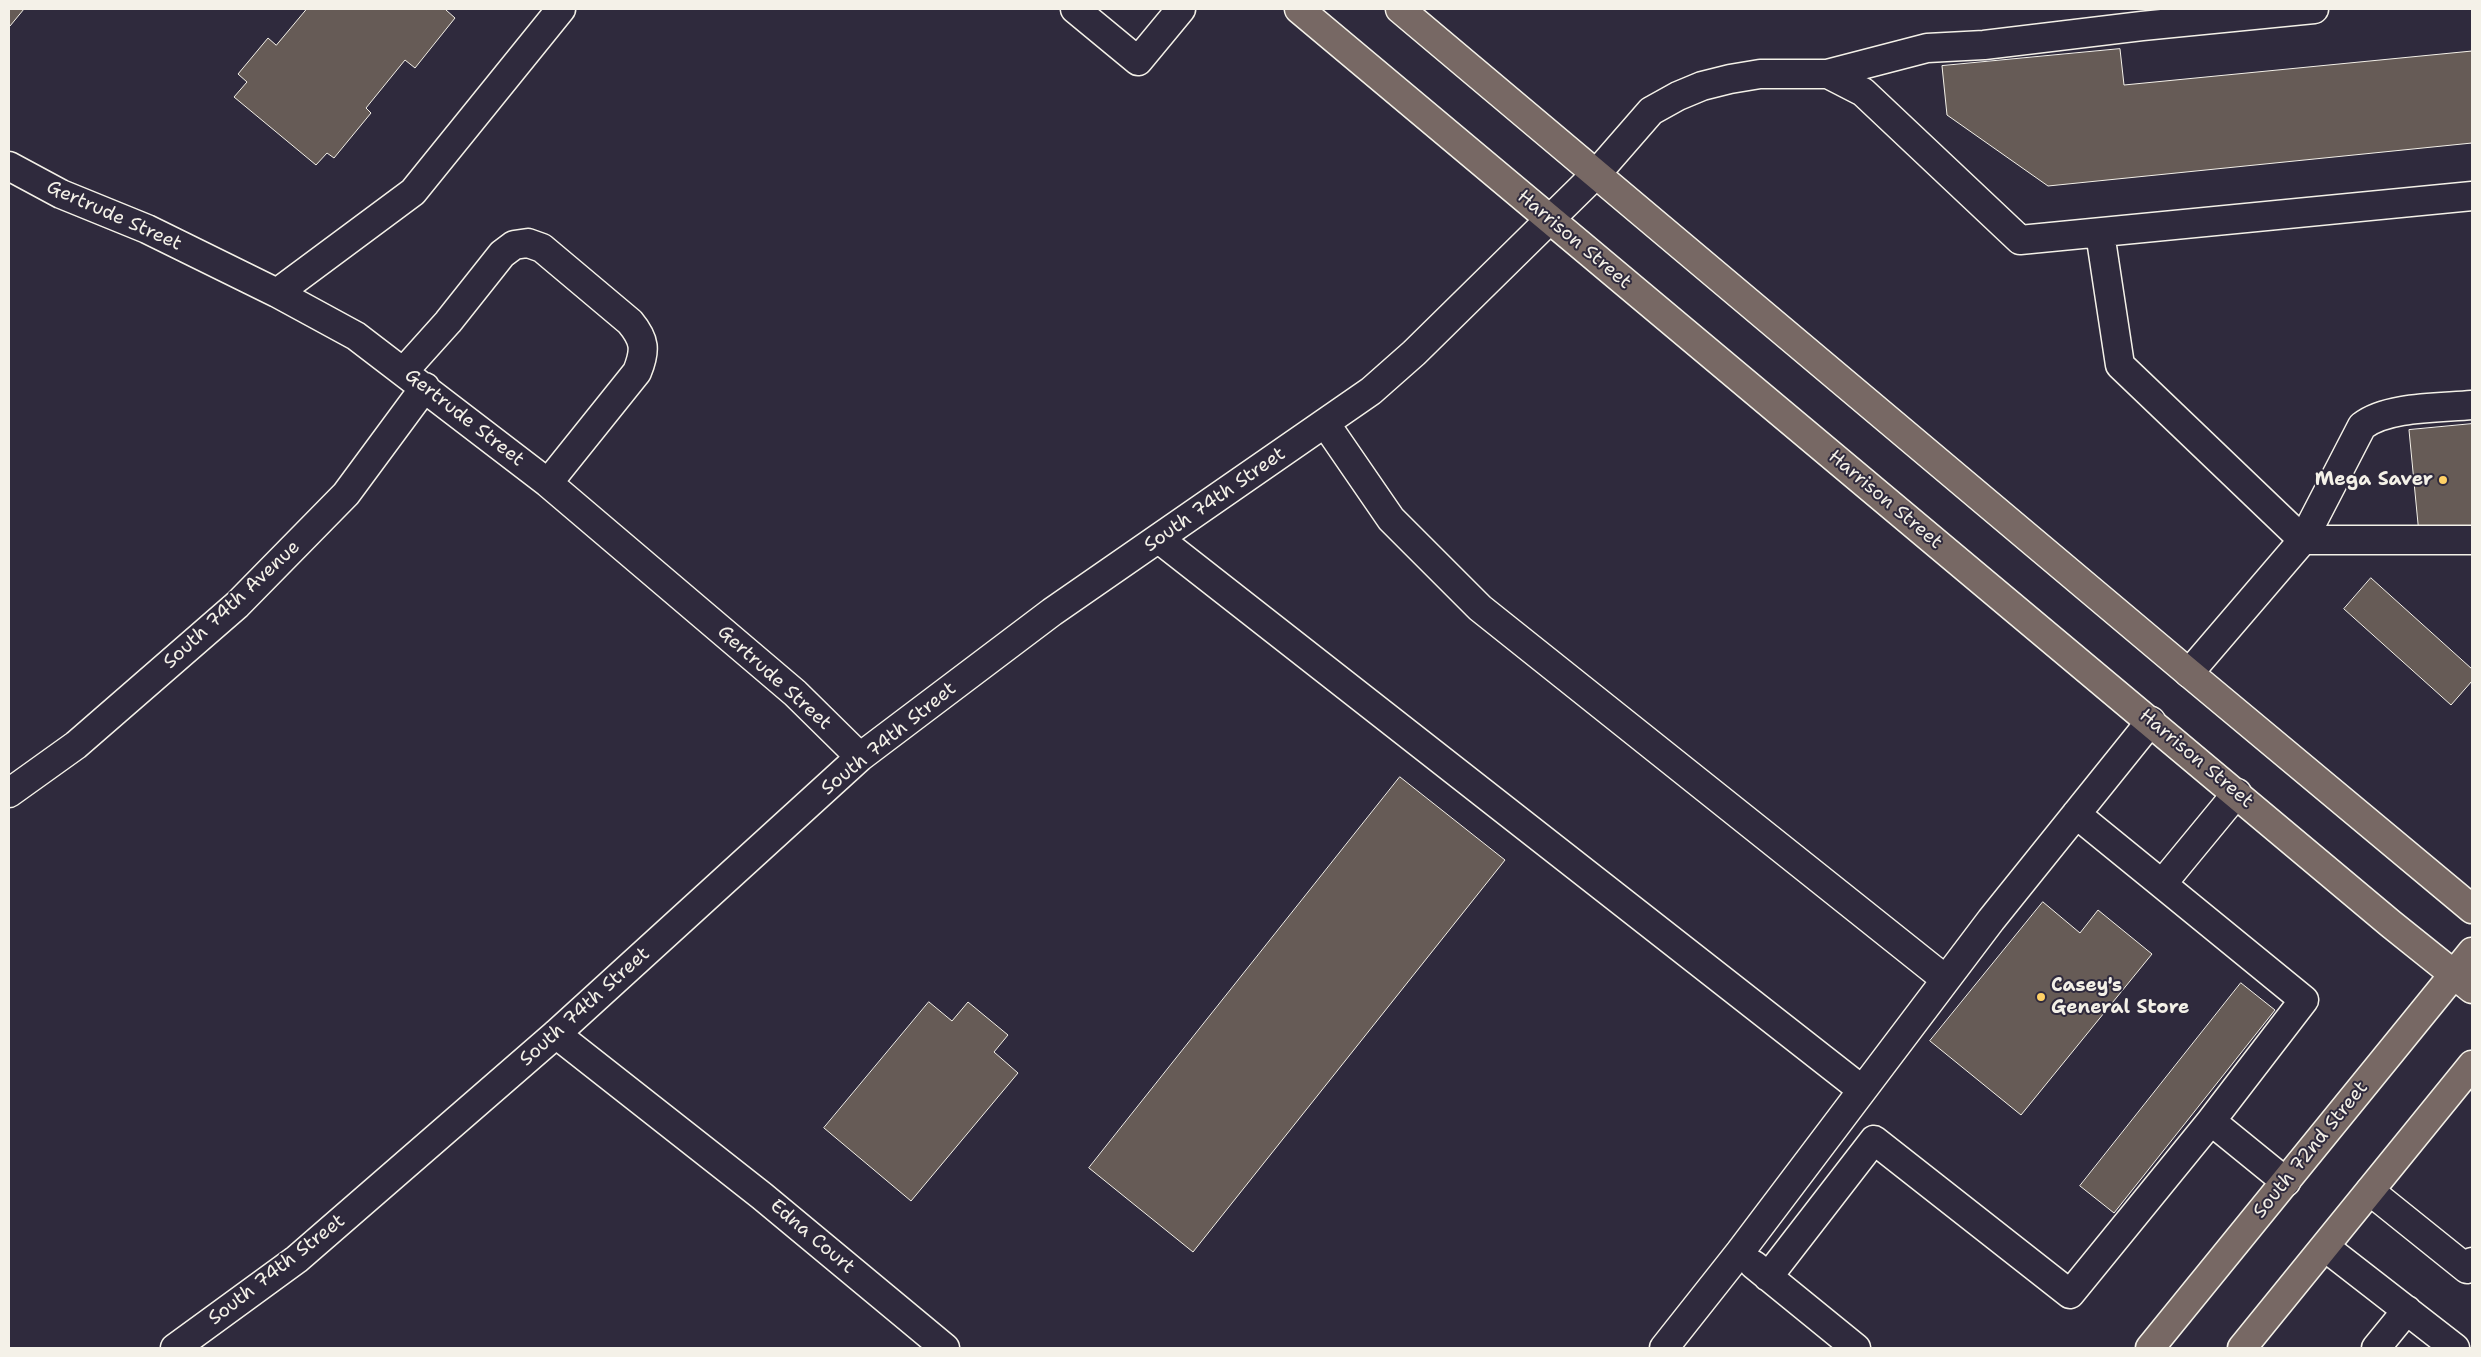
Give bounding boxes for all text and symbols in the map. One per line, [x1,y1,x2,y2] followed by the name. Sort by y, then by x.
[43,176,185,256] street label: Gertrude Street
[1512,186,1636,294] street label: Harrison Street
[400,364,528,472] street label: Gertrude Street
[1140,443,1290,557] street label: South 74th Street
[1823,446,1947,554] street label: Harrison Street
[2315,469,2433,491] place label: Mega Saver
[2437,474,2449,486] marker: Mega Saver
[159,536,305,674] street label: South 74th Avenue
[712,621,836,735] street label: Gertrude Street
[817,678,961,800] street label: South 74th Street
[2134,705,2258,813] street label: Harrison Street
[515,943,655,1071] street label: South 74th Street
[2051,975,2190,1019] place label: Casey's General Store
[2035,991,2047,1003] marker: Casey's General Store
[2249,1077,2373,1223] street label: South 72nd Street
[765,1195,859,1279] street label: Edna Court
[204,1210,350,1330] street label: South 74th Street

